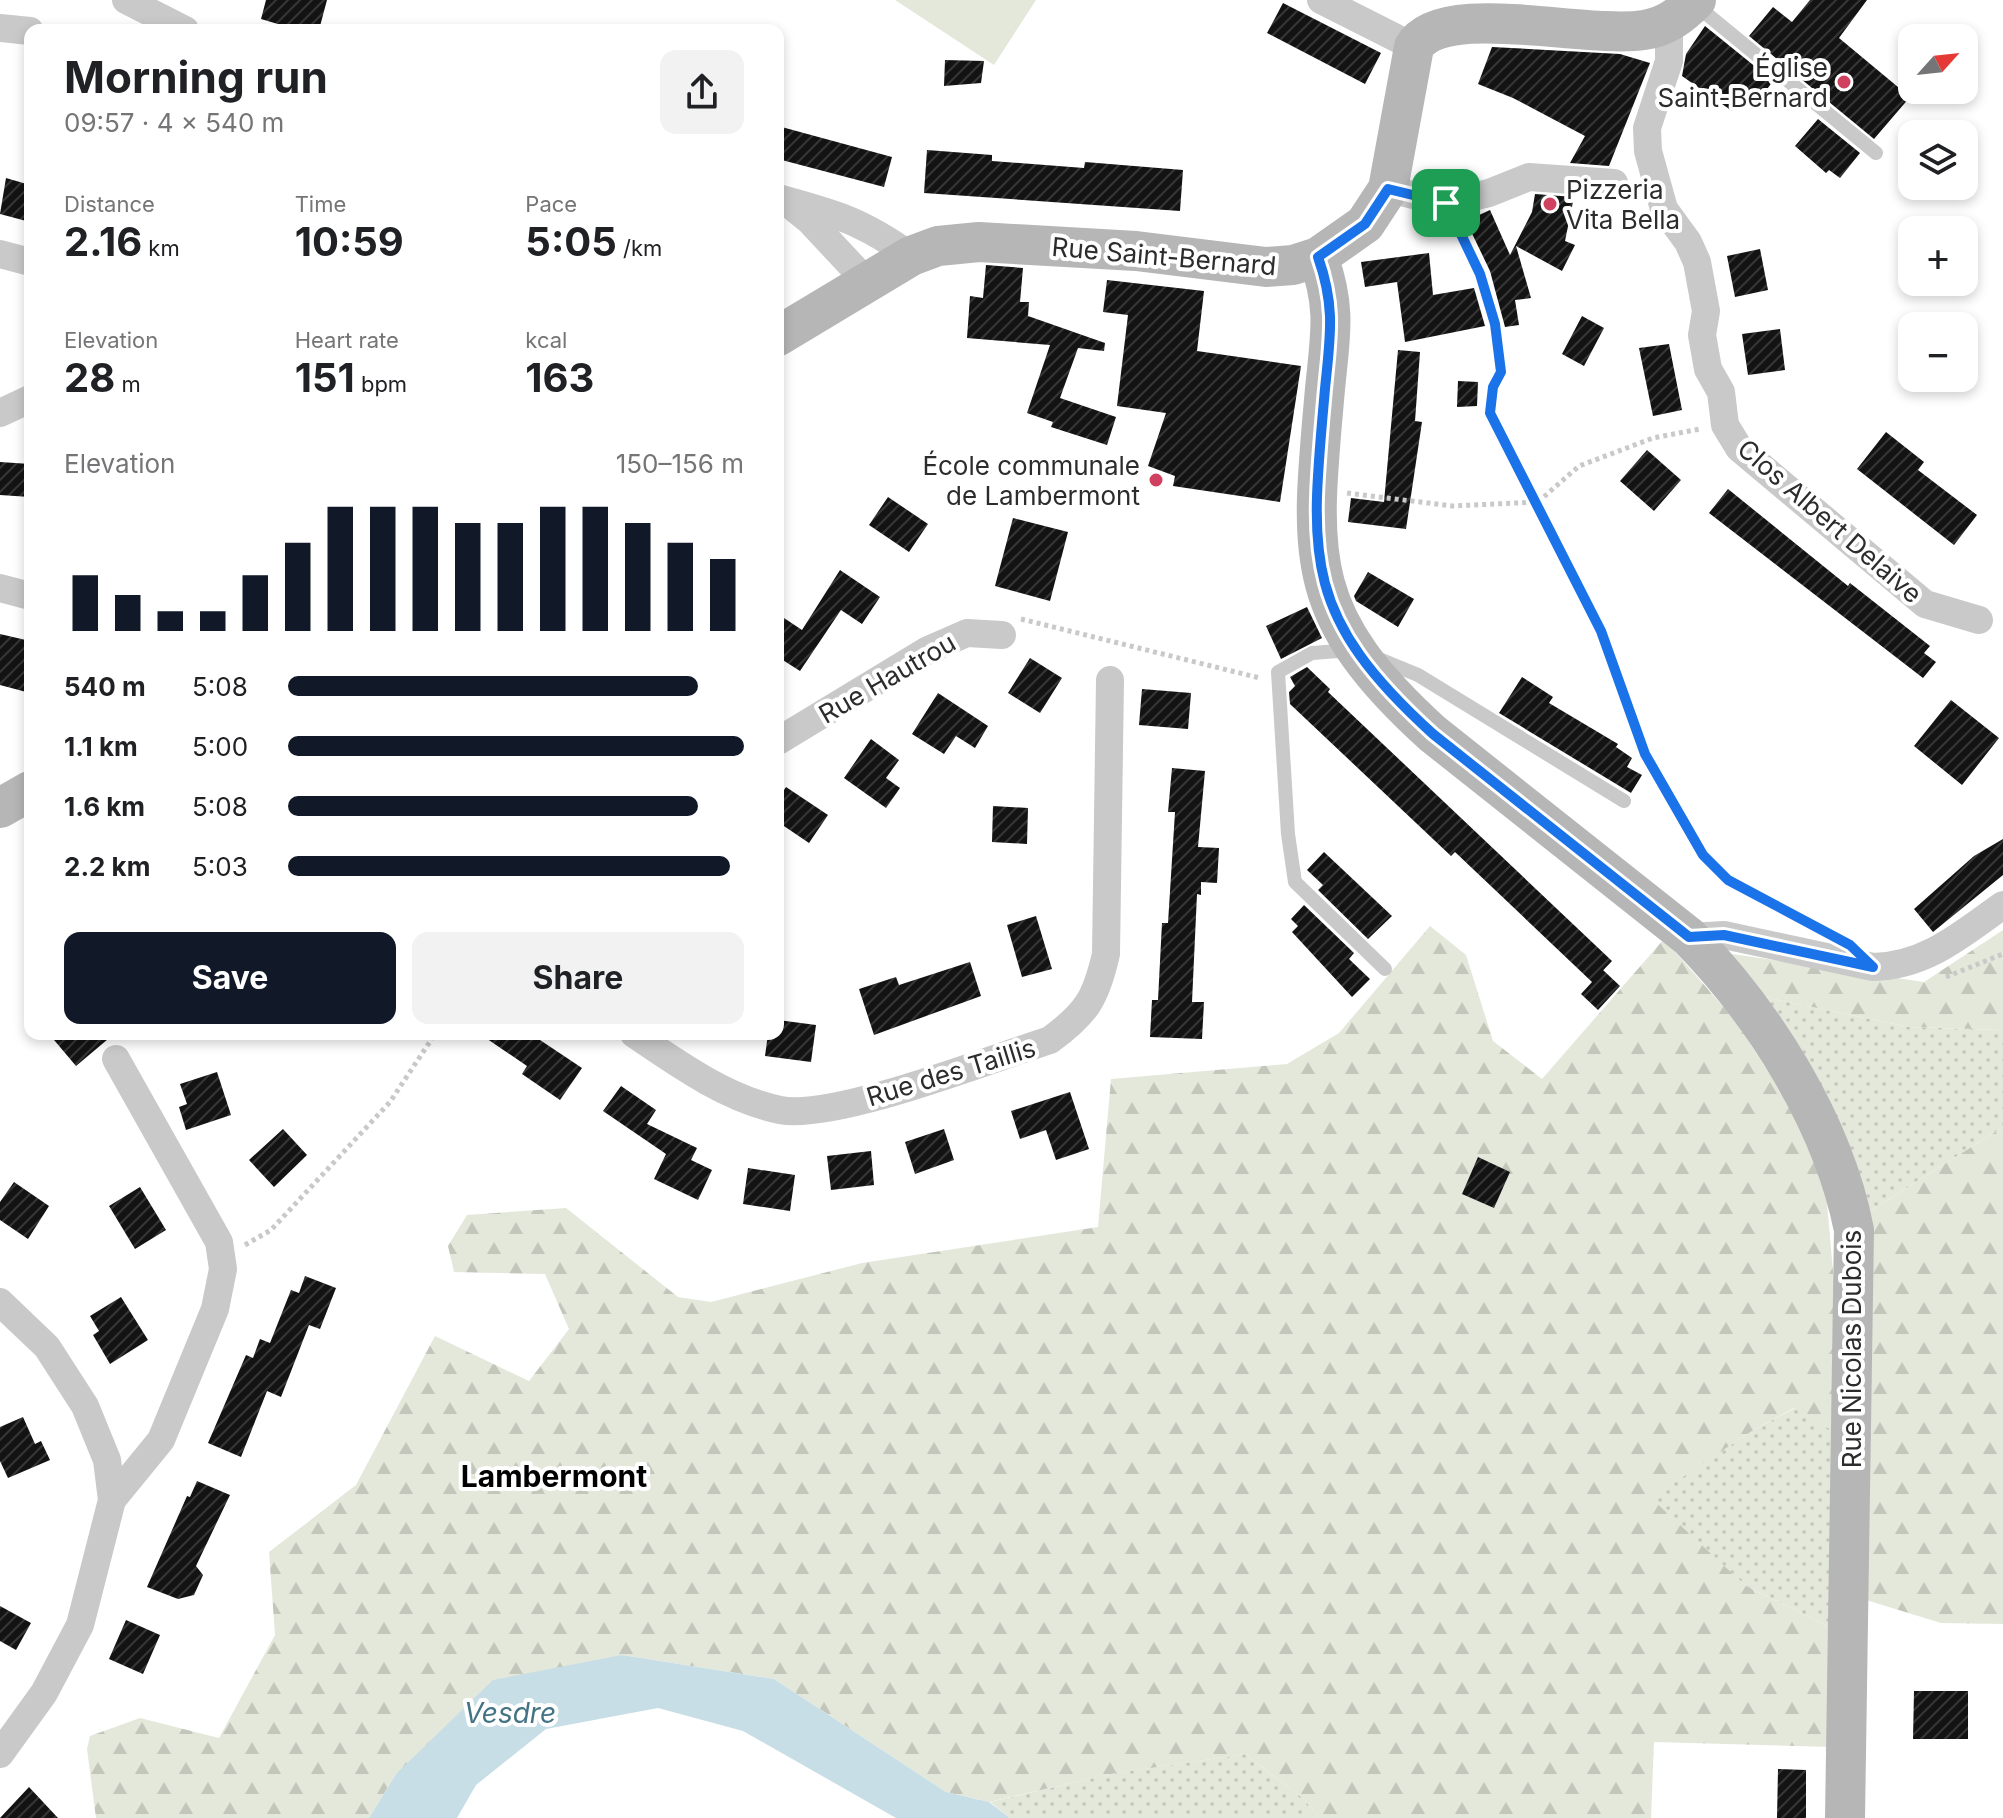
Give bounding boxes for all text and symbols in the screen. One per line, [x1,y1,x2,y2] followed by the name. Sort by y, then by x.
[1898,24,1978,104] north arrow
[1898,24,1978,392] map controls
[64,50,328,104] text: Morning run
[660,50,744,134] button: share
[1658,52,1828,113] place label: Église Saint-Bernard
[1835,73,1853,91] marker: Église Saint-Bernard
[64,107,284,138] text: 09:57 · 4 × 540 m
[1898,120,1978,200] button: layers
[1412,169,1480,237] pin
[1566,174,1680,235] place label: Pizzeria Vita Bella
[1424,181,1468,225] icon: arrive
[64,191,155,217] text: Distance
[295,191,346,217] text: Time
[525,191,577,217] text: Pace
[1541,195,1559,213] marker: Pizzeria Vita Bella
[1898,216,1978,296] button: +
[64,217,142,266] text: 2.16
[295,217,404,266] text: 10:59
[525,217,617,266] text: 5:05
[1051,231,1277,281] street label: Rue Saint-Bernard
[142,235,180,261] text: km
[617,235,662,261] text: /km
[1898,312,1978,392] button: −
[64,327,158,353] text: Elevation
[295,327,399,353] text: Heart rate
[525,327,567,353] text: kcal
[64,353,115,402] text: 28
[295,353,355,402] text: 151
[525,353,594,402] text: 163
[115,371,141,397] text: m
[355,371,407,397] text: bpm
[1732,433,1928,609] street label: Clos Albert Delaive
[64,448,175,479] text: Elevation
[616,448,744,479] text: 150–156 m
[922,450,1140,511] place label: École communale de Lambermont
[1147,471,1165,489] marker: École communale de Lambermont
[813,626,961,730] street label: Rue Hautrou
[64,671,146,702] text: 540 m
[192,671,248,702] text: 5:08
[64,731,138,762] text: 1.1 km
[192,731,248,762] text: 5:00
[64,791,145,822] text: 1.6 km
[192,791,248,822] text: 5:08
[64,851,150,882] text: 2.2 km
[192,851,248,882] text: 5:03
[64,932,396,1024] button: Save
[412,932,744,1024] button: Share
[863,1032,1039,1112] street label: Rue des Taillis
[1836,1230,1867,1468] street label: Rue Nicolas Dubois
[461,1458,647,1494] district label: Lambermont
[464,1696,556,1730] water label: Vesdre

